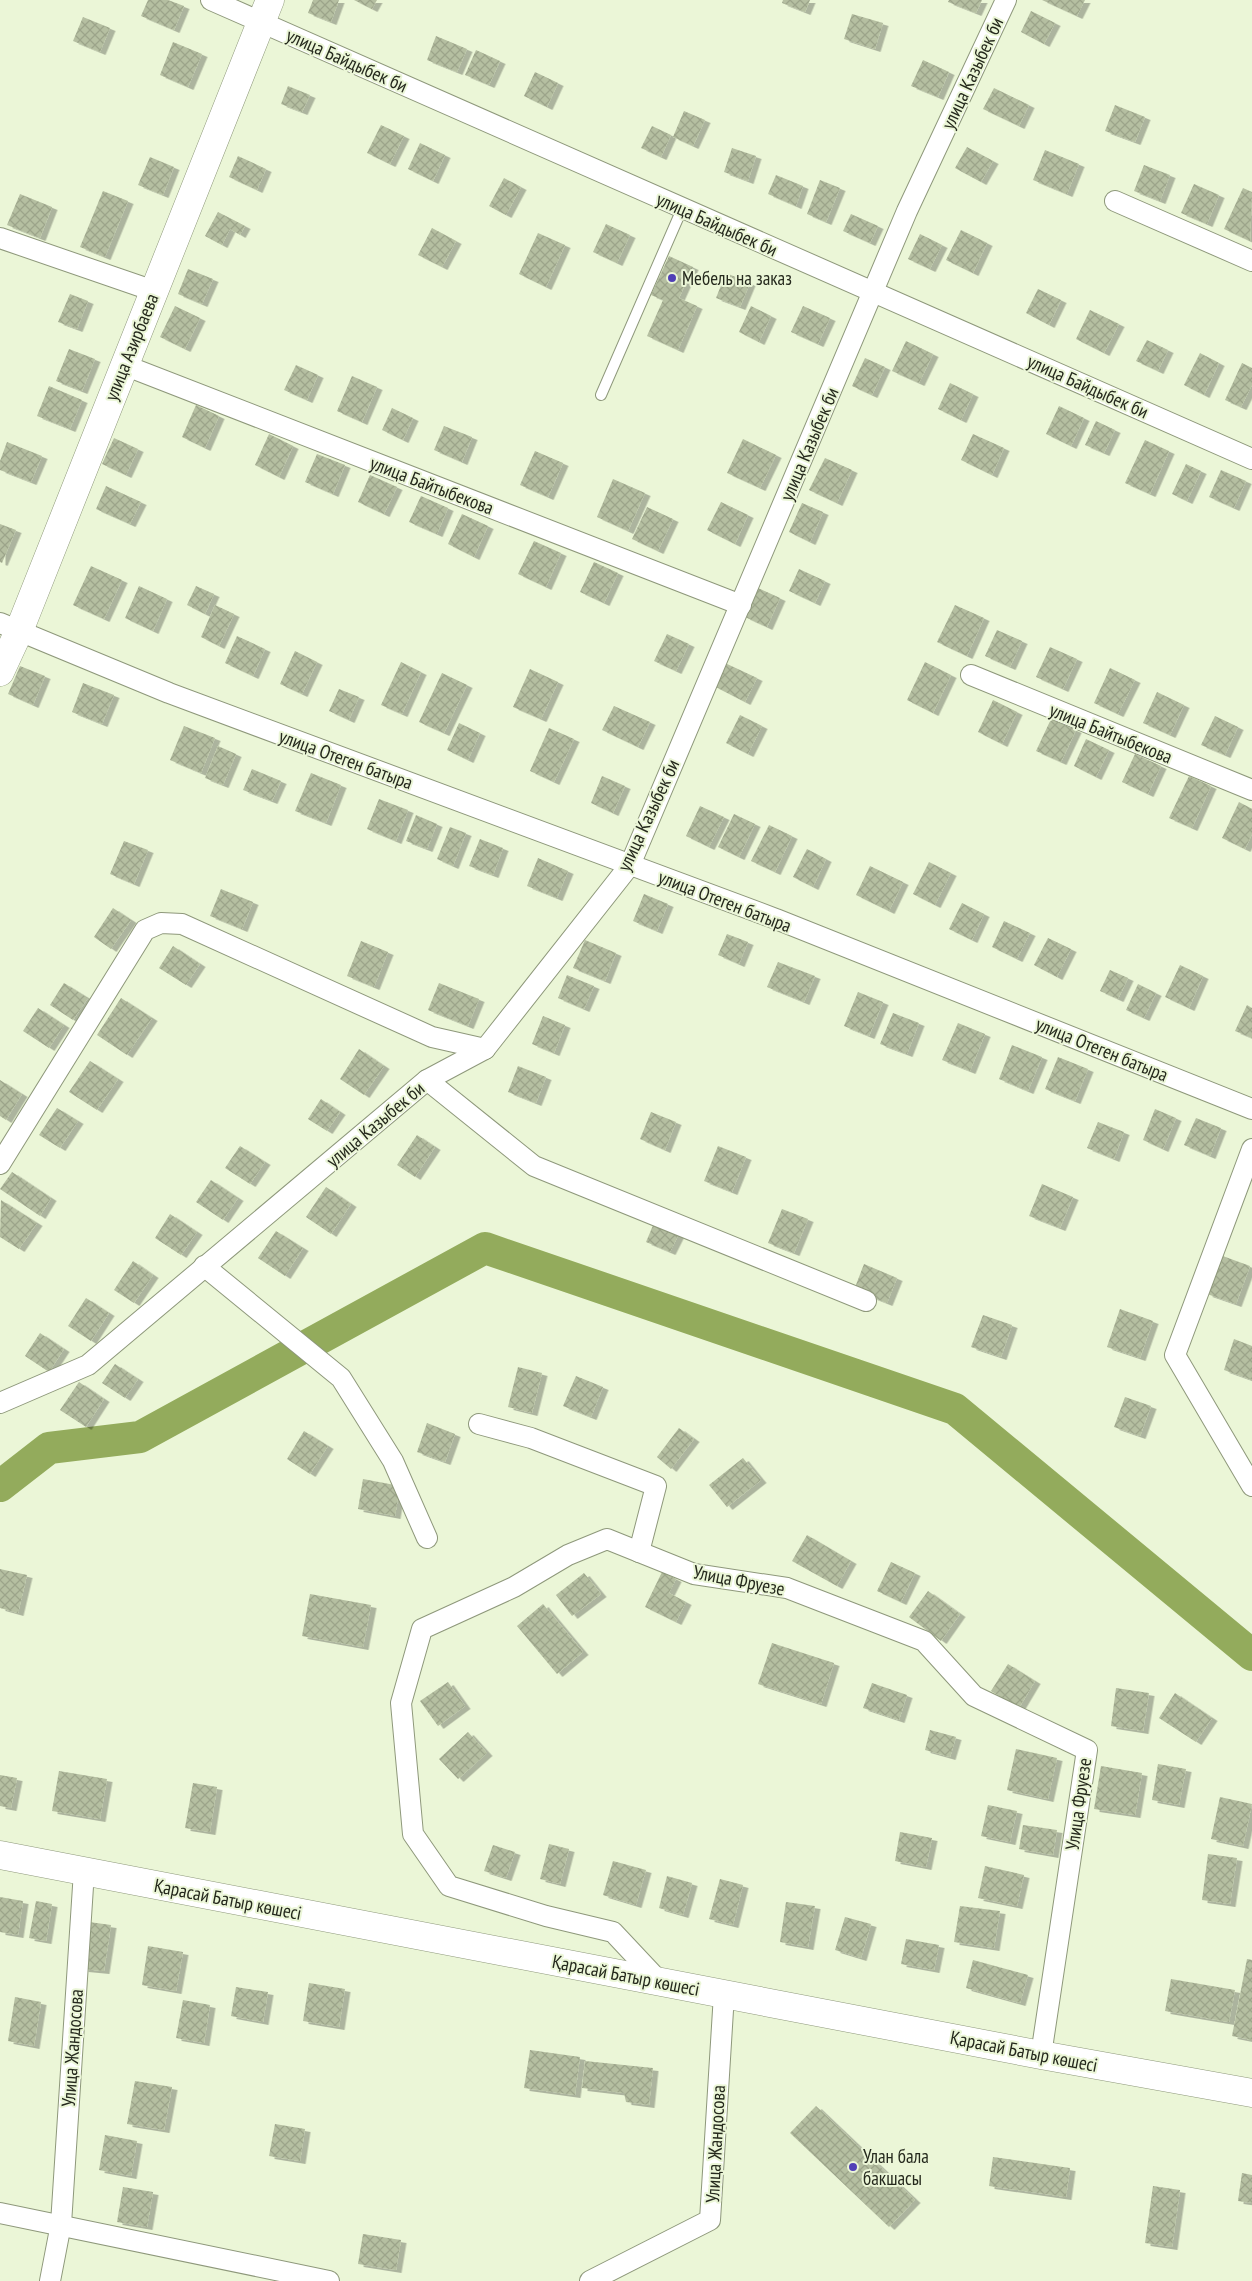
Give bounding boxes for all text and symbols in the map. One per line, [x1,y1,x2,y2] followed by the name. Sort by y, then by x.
[936,13,1008,133] street label: улица Казыбек би
[283,23,411,97] street label: улица Байдыбек би
[653,187,781,261] street label: улица Байдыбек би
[682,266,792,290] place label: Мебель на заказ
[666,272,678,284] marker: Мебель на заказ
[99,290,163,404] street label: улица Азирбаева
[1024,349,1152,423] street label: улица Байдыбек би
[774,384,844,504] street label: улица Казыбек би
[367,450,497,520] street label: улица Байтыбекова
[1046,697,1176,769] street label: улица Байтыбекова
[276,724,416,794] street label: улица Отеген батыра
[612,755,684,875] street label: улица Казыбек би
[655,865,795,937] street label: улица Отеген батыра
[1032,1012,1172,1086] street label: улица Отеген батыра
[321,1076,429,1172] street label: улица Казыбек би
[691,1559,787,1601] street label: Улица Фруезе
[1060,1756,1096,1852] street label: Улица Фруезе
[152,1873,304,1925] street label: Қарасай Батыр көшесі
[550,1949,702,2001] street label: Қарасай Батыр көшесі
[56,1988,88,2108] street label: Улица Жандосова
[948,2025,1100,2077] street label: Қарасай Батыр көшесі
[700,2084,730,2204] street label: Улица Жандосова
[863,2144,929,2190] place label: Улан бала бакшасы
[847,2161,859,2173] marker: Улан бала бакшасы

